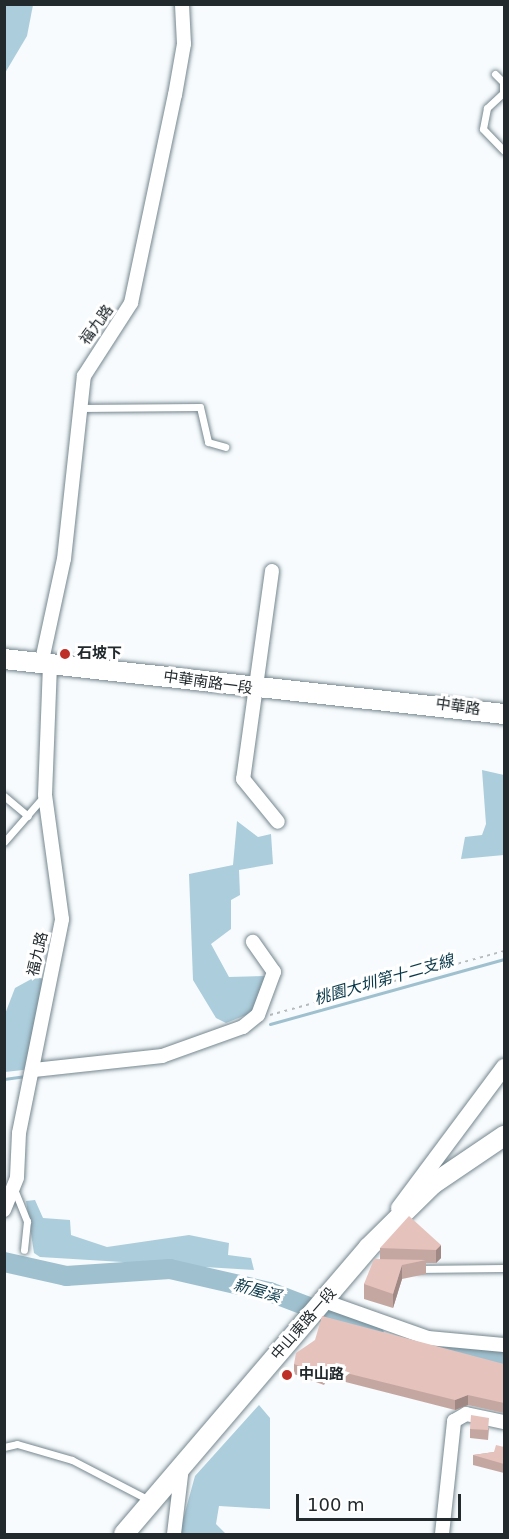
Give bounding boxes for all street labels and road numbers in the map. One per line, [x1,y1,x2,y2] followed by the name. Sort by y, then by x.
[76,302,118,348] street label: 福九路
[162,668,254,698] street label: 中華南路一段
[434,695,482,719] street label: 中華路
[24,930,52,978] street label: 福九路
[268,1284,340,1364] street label: 中山東路一段

